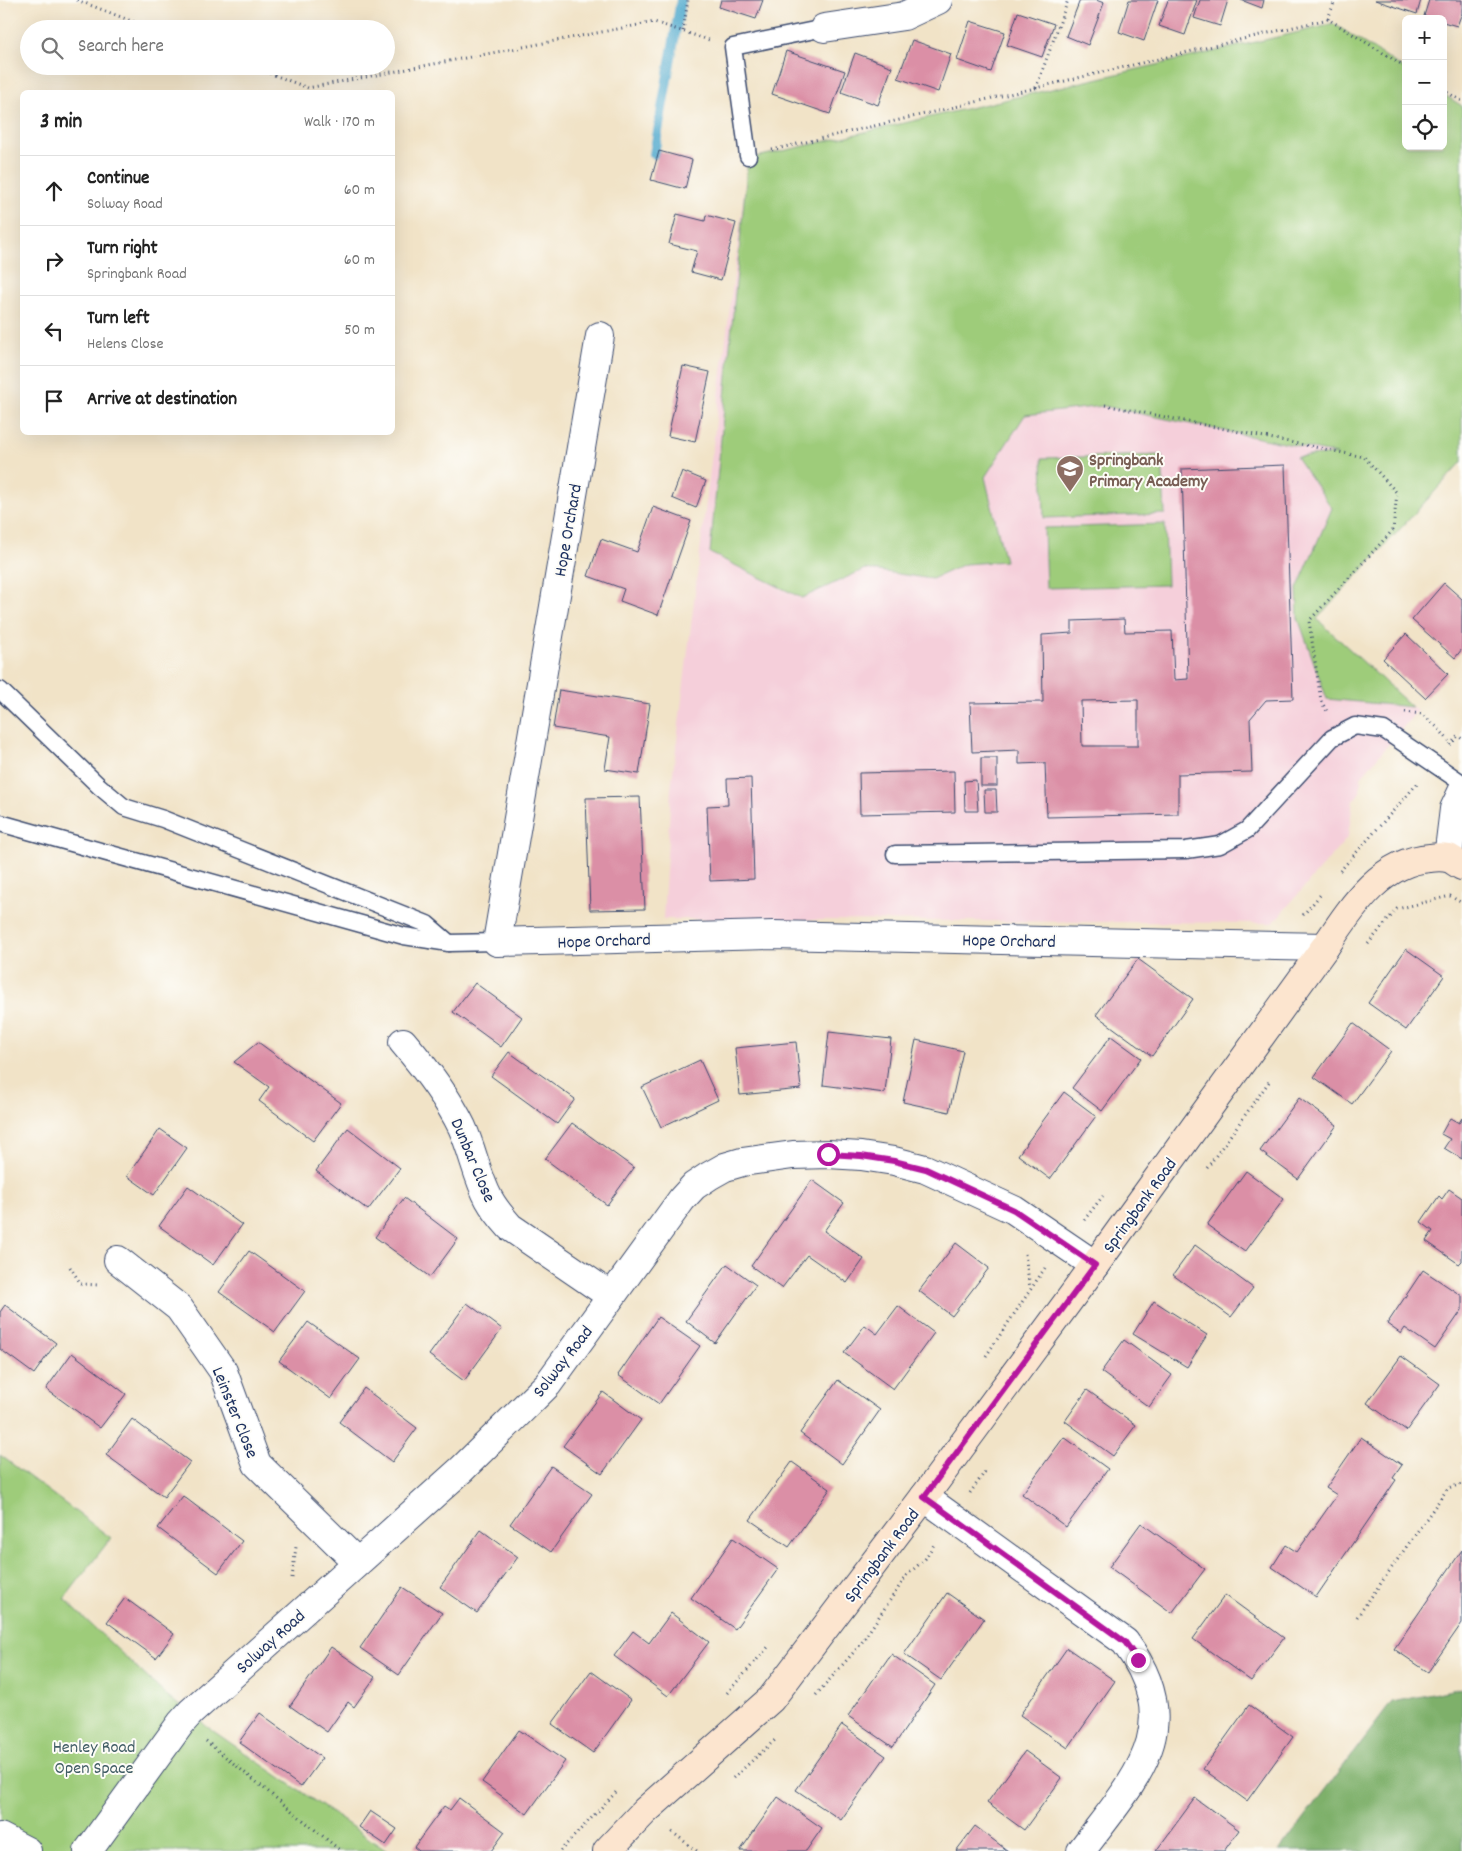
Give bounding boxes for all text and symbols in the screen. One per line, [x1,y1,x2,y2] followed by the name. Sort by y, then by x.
[1402,15,1447,150] map controls
[1402,15,1447,60] button: +
[20,20,395,75] search box
[38,34,66,62] icon: search
[78,34,164,61] text: Search here
[1402,60,1447,105] button: −
[1402,105,1447,150] button: locate
[40,108,82,138] text: 3 min
[304,111,375,134] text: Walk · 170 m
[87,166,149,193] text: Continue
[40,177,68,205] icon: ahead
[344,179,375,202] text: 60 m
[87,193,163,216] text: Solway Road
[87,236,158,263] text: Turn right
[40,247,68,275] icon: right
[344,249,375,272] text: 60 m
[87,263,187,286] text: Springbank Road
[87,306,150,333] text: Turn left
[40,317,68,345] icon: left
[344,319,375,342] text: 50 m
[87,333,163,356] text: Helens Close
[40,387,68,415] icon: arrive
[87,387,237,414] text: Arrive at destination
[1089,449,1208,495] place label: Springbank Primary Academy
[1055,454,1085,493] school or university icon: Springbank Primary Academy
[549,482,590,579] street label: Hope Orchard
[557,928,651,957] street label: Hope Orchard
[962,929,1056,956] street label: Hope Orchard
[443,1115,501,1207] street label: Dunbar Close
[817,1143,840,1166] route start
[1098,1154,1184,1259] street label: Springbank Road
[528,1321,600,1404] street label: Solway Road
[204,1364,263,1462] street label: Leinster Close
[839,1504,927,1609] street label: Springbank Road
[232,1605,312,1681] street label: Solway Road
[1127,1649,1150,1672] route end
[53,1736,135,1782] park label: Henley Road Open Space

